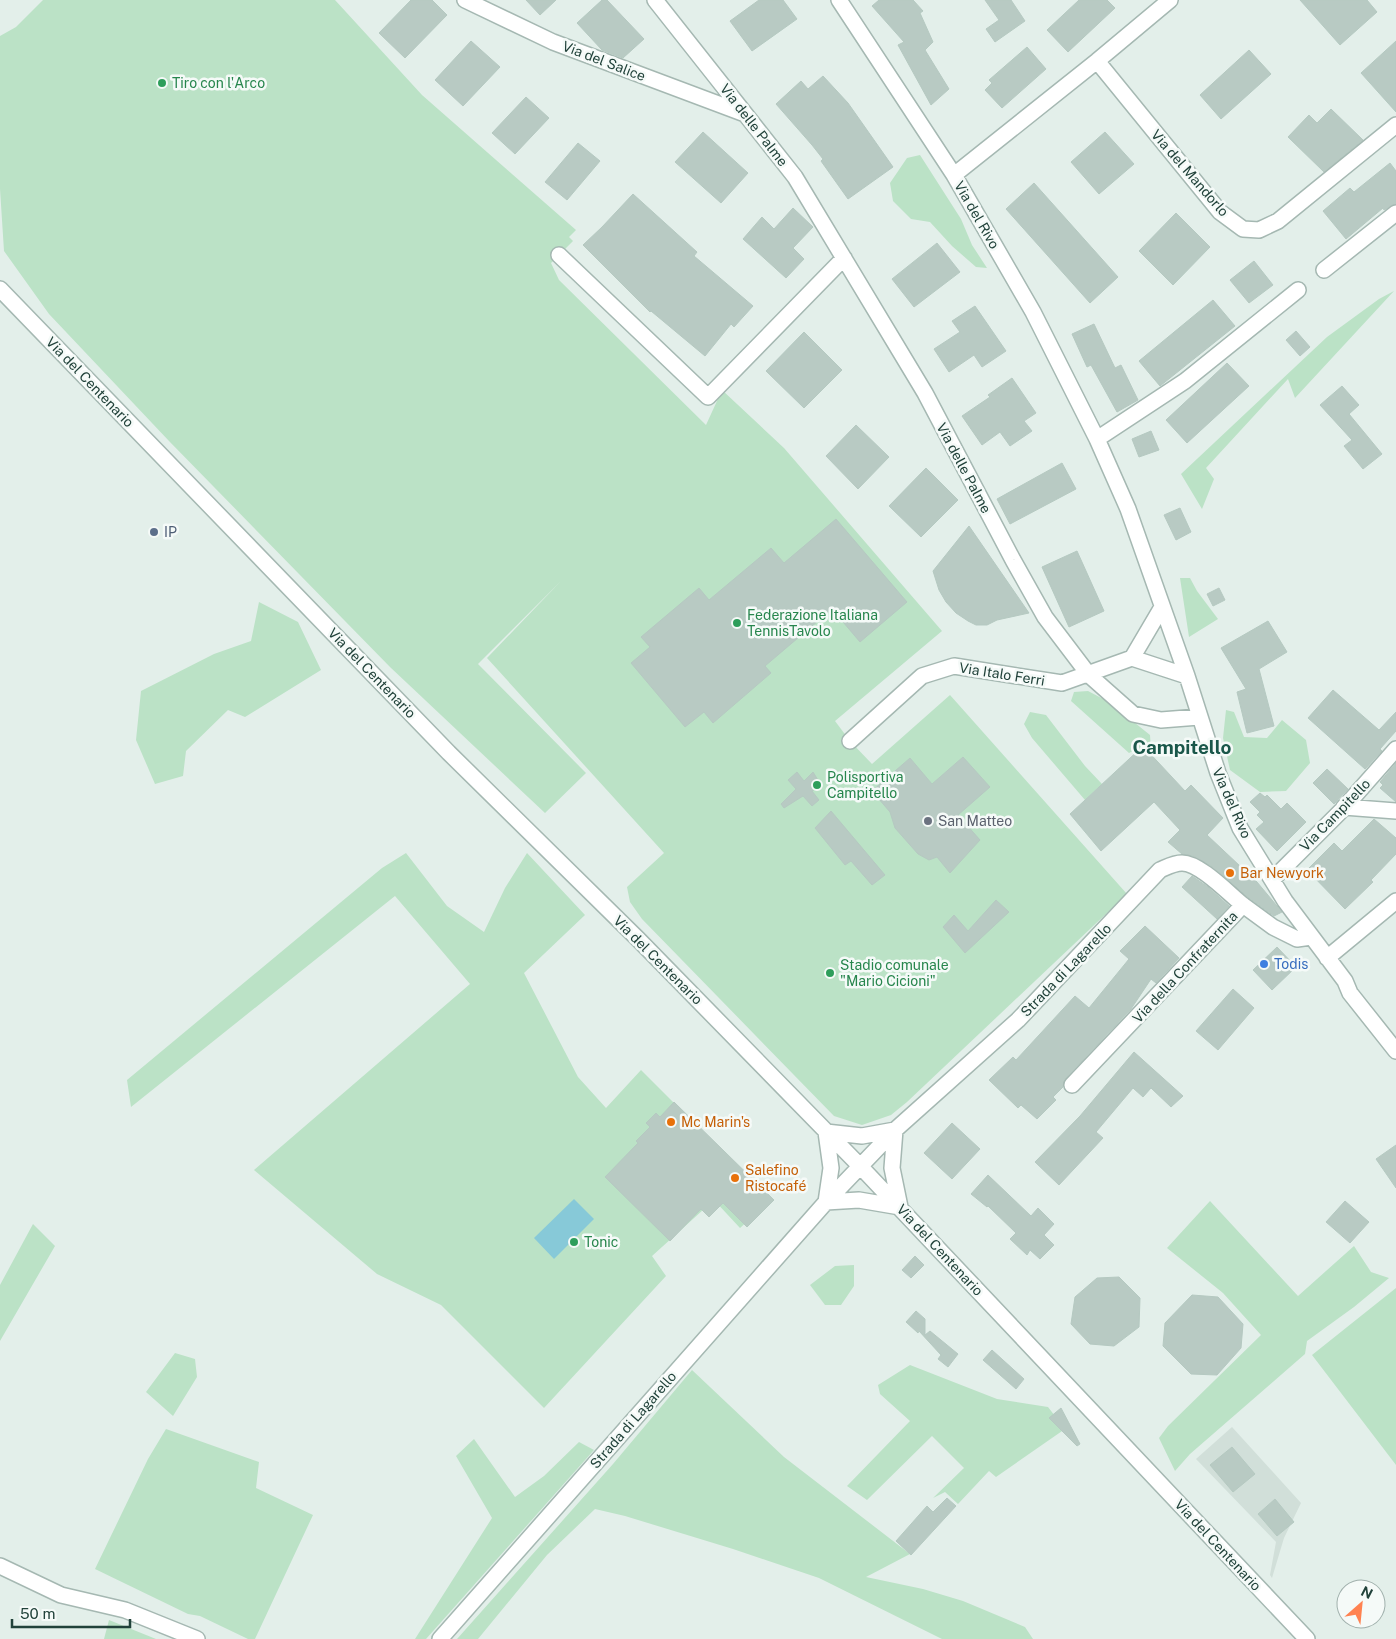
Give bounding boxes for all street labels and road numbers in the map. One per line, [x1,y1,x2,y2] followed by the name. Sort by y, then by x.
[560,38,648,84] street label: Via del Salice
[717,81,791,169] street label: Via delle Palme
[1148,126,1232,220] street label: Via del Mandorlo
[951,178,1003,252] street label: Via del Rivo
[43,334,137,430] street label: Via del Centenario
[933,420,995,516] street label: Via delle Palme
[325,625,419,721] street label: Via del Centenario
[958,659,1046,689] street label: Via Italo Ferri
[1209,765,1255,841] street label: Via del Rivo
[1297,775,1374,854] street label: Via Campitello
[1129,908,1241,1026] street label: Via della Confraternita
[610,912,706,1008] street label: Via del Centenario
[1017,920,1115,1020] street label: Strada di Lagarello
[894,1201,986,1299] street label: Via del Centenario
[587,1368,679,1472] street label: Strada di Lagarello
[1172,1496,1264,1594] street label: Via del Centenario

